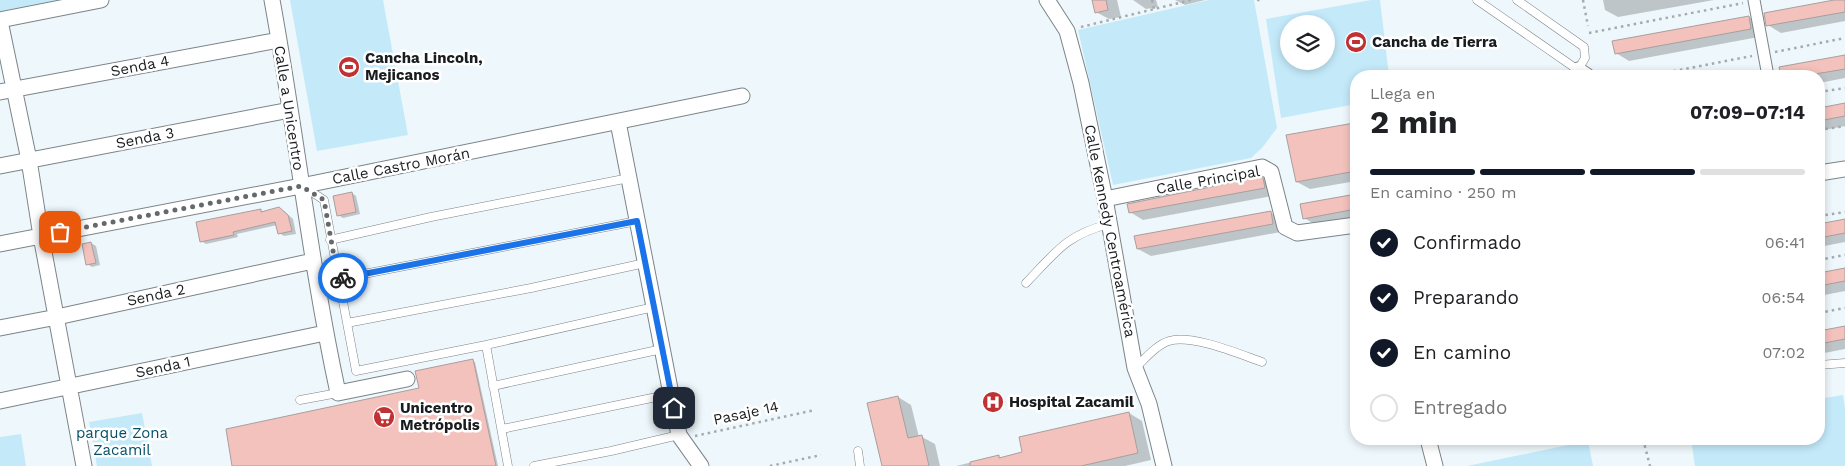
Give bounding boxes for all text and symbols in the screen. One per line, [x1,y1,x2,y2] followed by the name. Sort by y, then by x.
[1280,15,1335,70] map controls
[1280,15,1335,70] button: layers
[1344,30,1368,54] sports icon: Cancha de Tierra
[1372,33,1497,51] place label: Cancha de Tierra
[270,44,308,172] street label: Calle a Unicentro
[365,49,483,84] place label: Cancha Lincoln, Mejicanos
[109,51,171,81] street label: Senda 4
[337,55,361,79] sports icon: Cancha Lincoln, Mejicanos
[1370,84,1436,103] text: Llega en
[1690,101,1805,124] text: 07:09–07:14
[1370,103,1458,141] text: 2 min
[1081,123,1140,339] street label: Calle Kennedy Centroamérica
[114,124,176,152] street label: Senda 3
[331,144,471,188] street label: Calle Castro Morán
[1155,162,1262,198] street label: Calle Principal
[1370,183,1516,202] text: En camino · 250 m
[39,211,81,253] pin
[46,218,74,246] icon: bag
[1370,229,1398,257] icon: check
[1413,231,1522,254] text: Confirmado
[1765,233,1805,252] text: 06:41
[318,253,368,303] courier
[329,264,357,292] icon: bike
[125,280,187,310] street label: Senda 2
[1370,284,1398,312] icon: check
[1413,286,1519,309] text: Preparando
[1761,288,1805,307] text: 06:54
[1370,339,1398,367] icon: check
[1413,341,1511,364] text: En camino
[1762,343,1805,362] text: 07:02
[134,352,192,382] street label: Senda 1
[653,387,695,429] pin
[981,390,1005,414] hospital icon: Hospital Zacamil
[1009,393,1134,411] place label: Hospital Zacamil
[660,394,688,422] icon: home
[1413,396,1507,419] text: Entregado
[712,397,780,429] street label: Pasaje 14
[400,399,480,434] place label: Unicentro Metrópolis
[372,405,396,429] supermarket icon: Unicentro Metrópolis
[76,424,169,459] park label: parque Zona Zacamil

